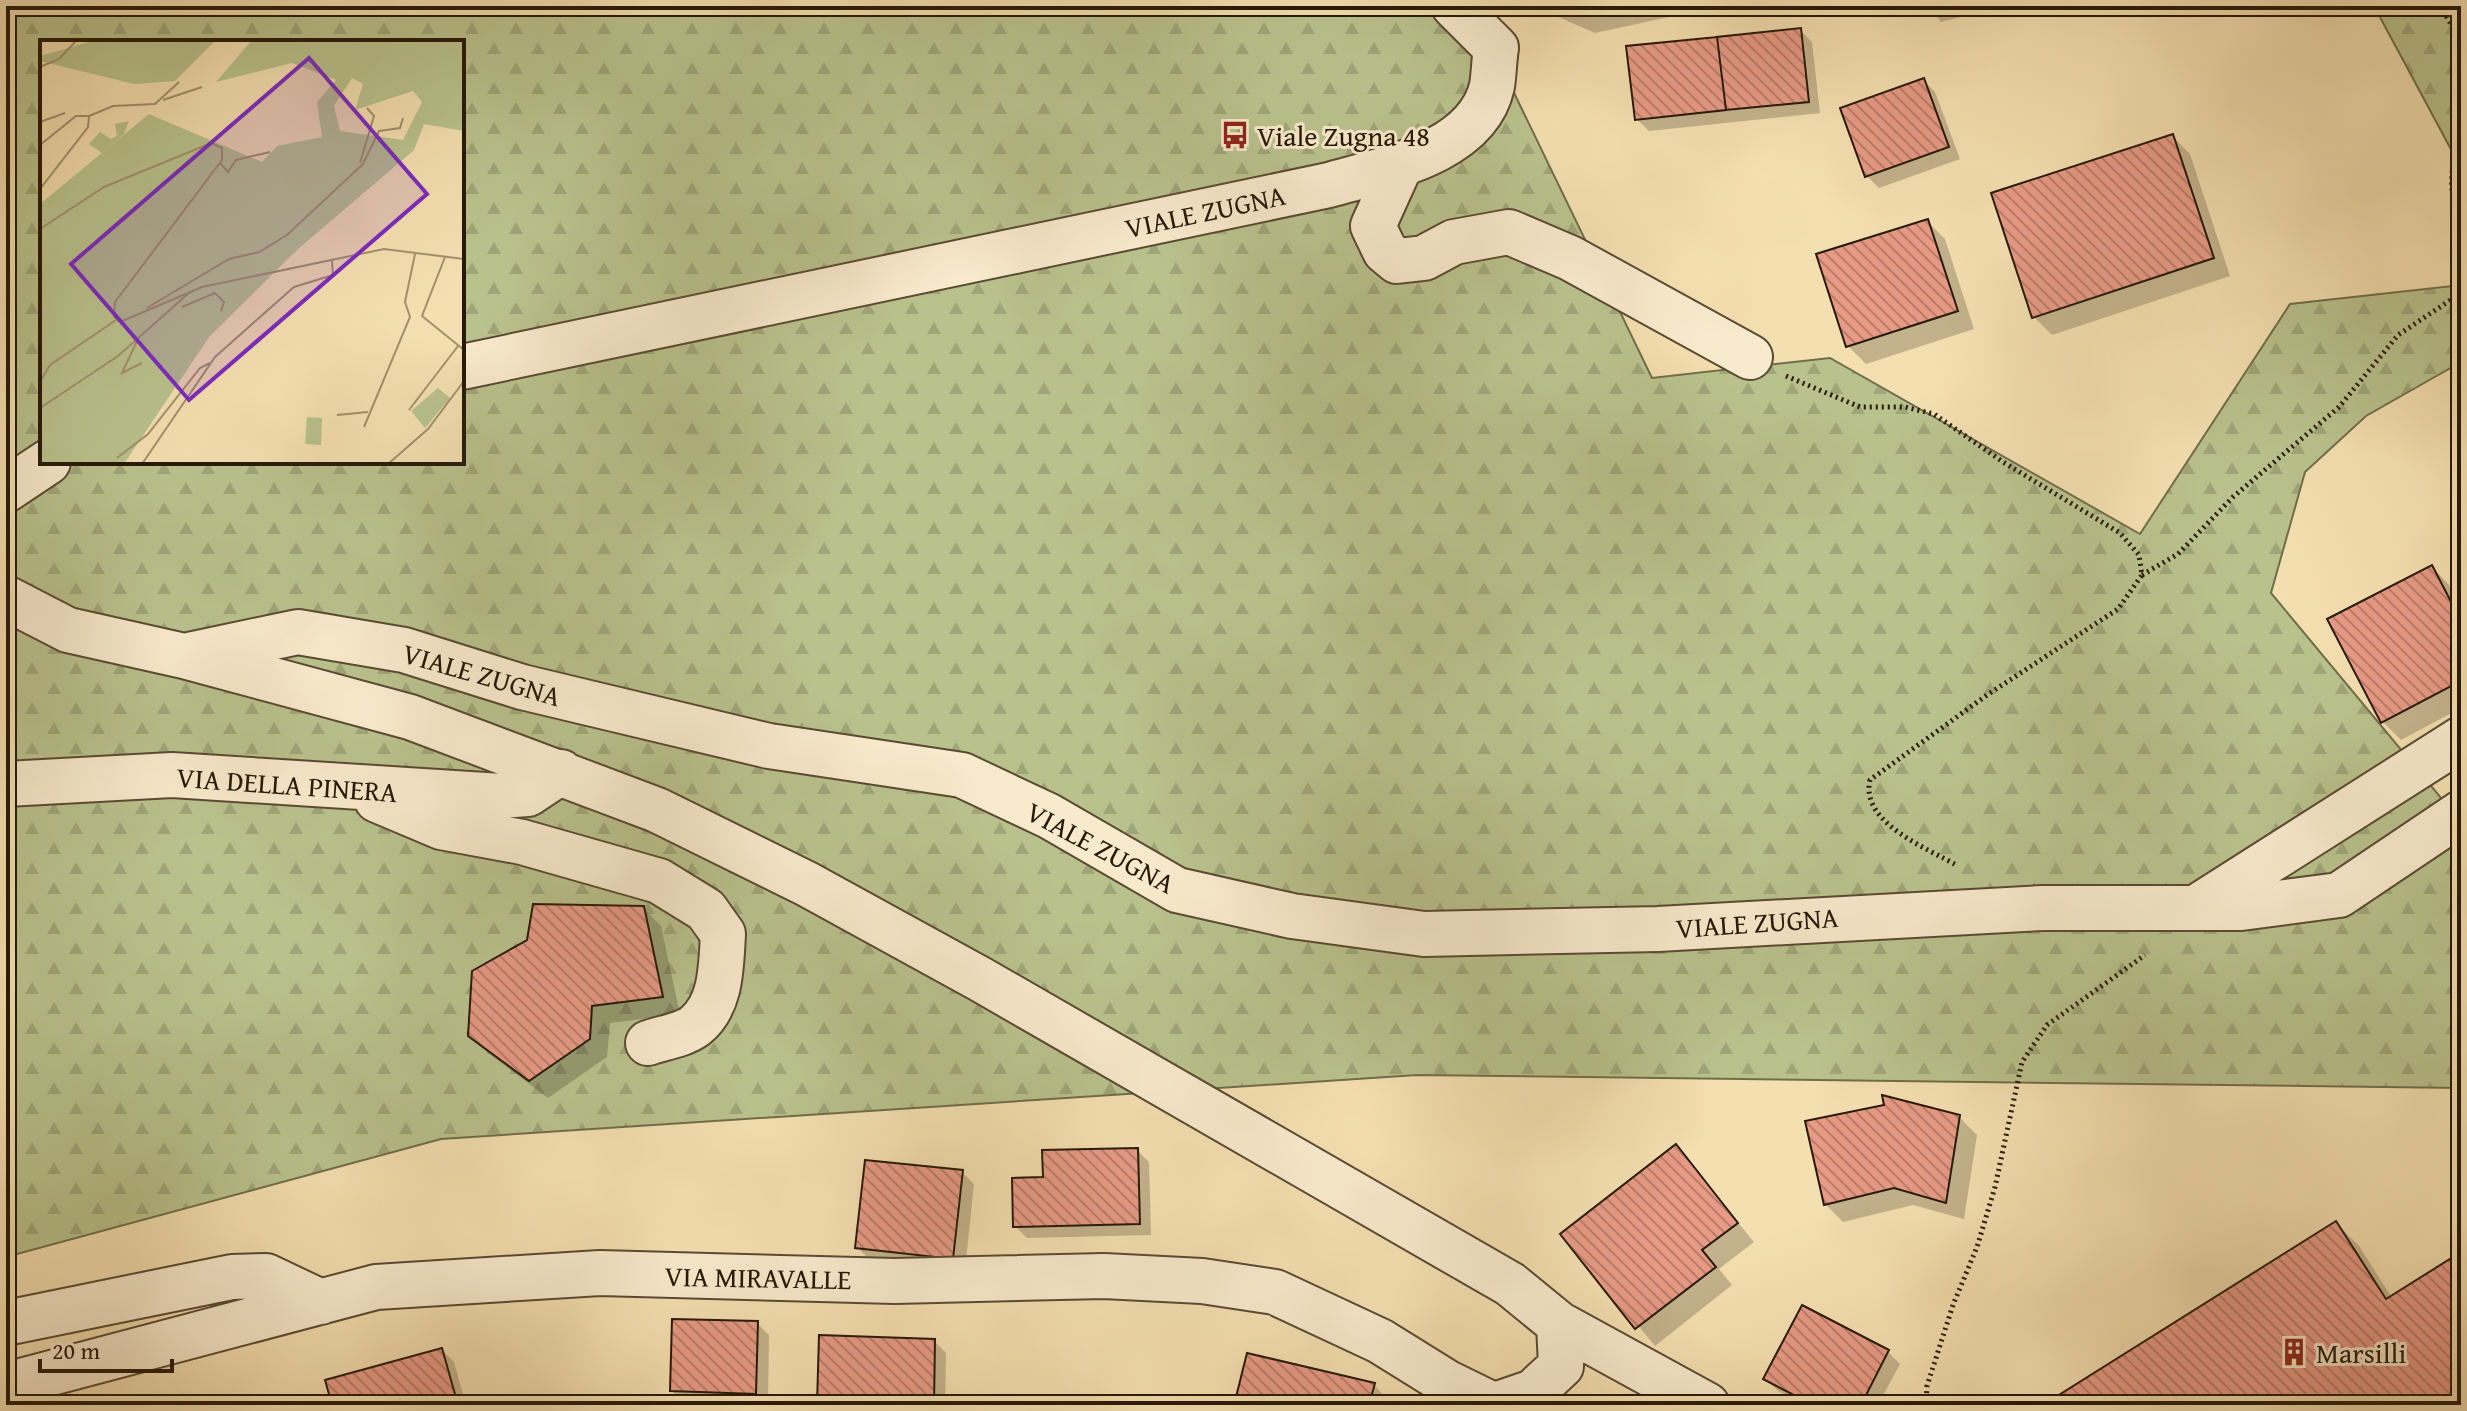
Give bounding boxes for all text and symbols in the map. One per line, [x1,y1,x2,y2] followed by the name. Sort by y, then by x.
[40,40,464,464] inset map
[1257,115,1430,156] place label: Viale Zugna 48
[1220,120,1250,150] bus stop icon: Viale Zugna 48
[1121,174,1289,248] street label: VIALE ZUGNA
[398,632,566,716] street label: VIALE ZUGNA
[175,756,399,812] street label: VIA DELLA PINERA
[1019,791,1183,903] street label: VIALE ZUGNA
[1674,896,1840,948] street label: VIALE ZUGNA
[664,1255,852,1299] street label: VIA MIRAVALLE
[40,1323,172,1373] scale bar
[2316,1332,2406,1373] place label: Marsilli
[52,1333,100,1368] text: 20 m
[2279,1337,2309,1367] building icon: Marsilli

